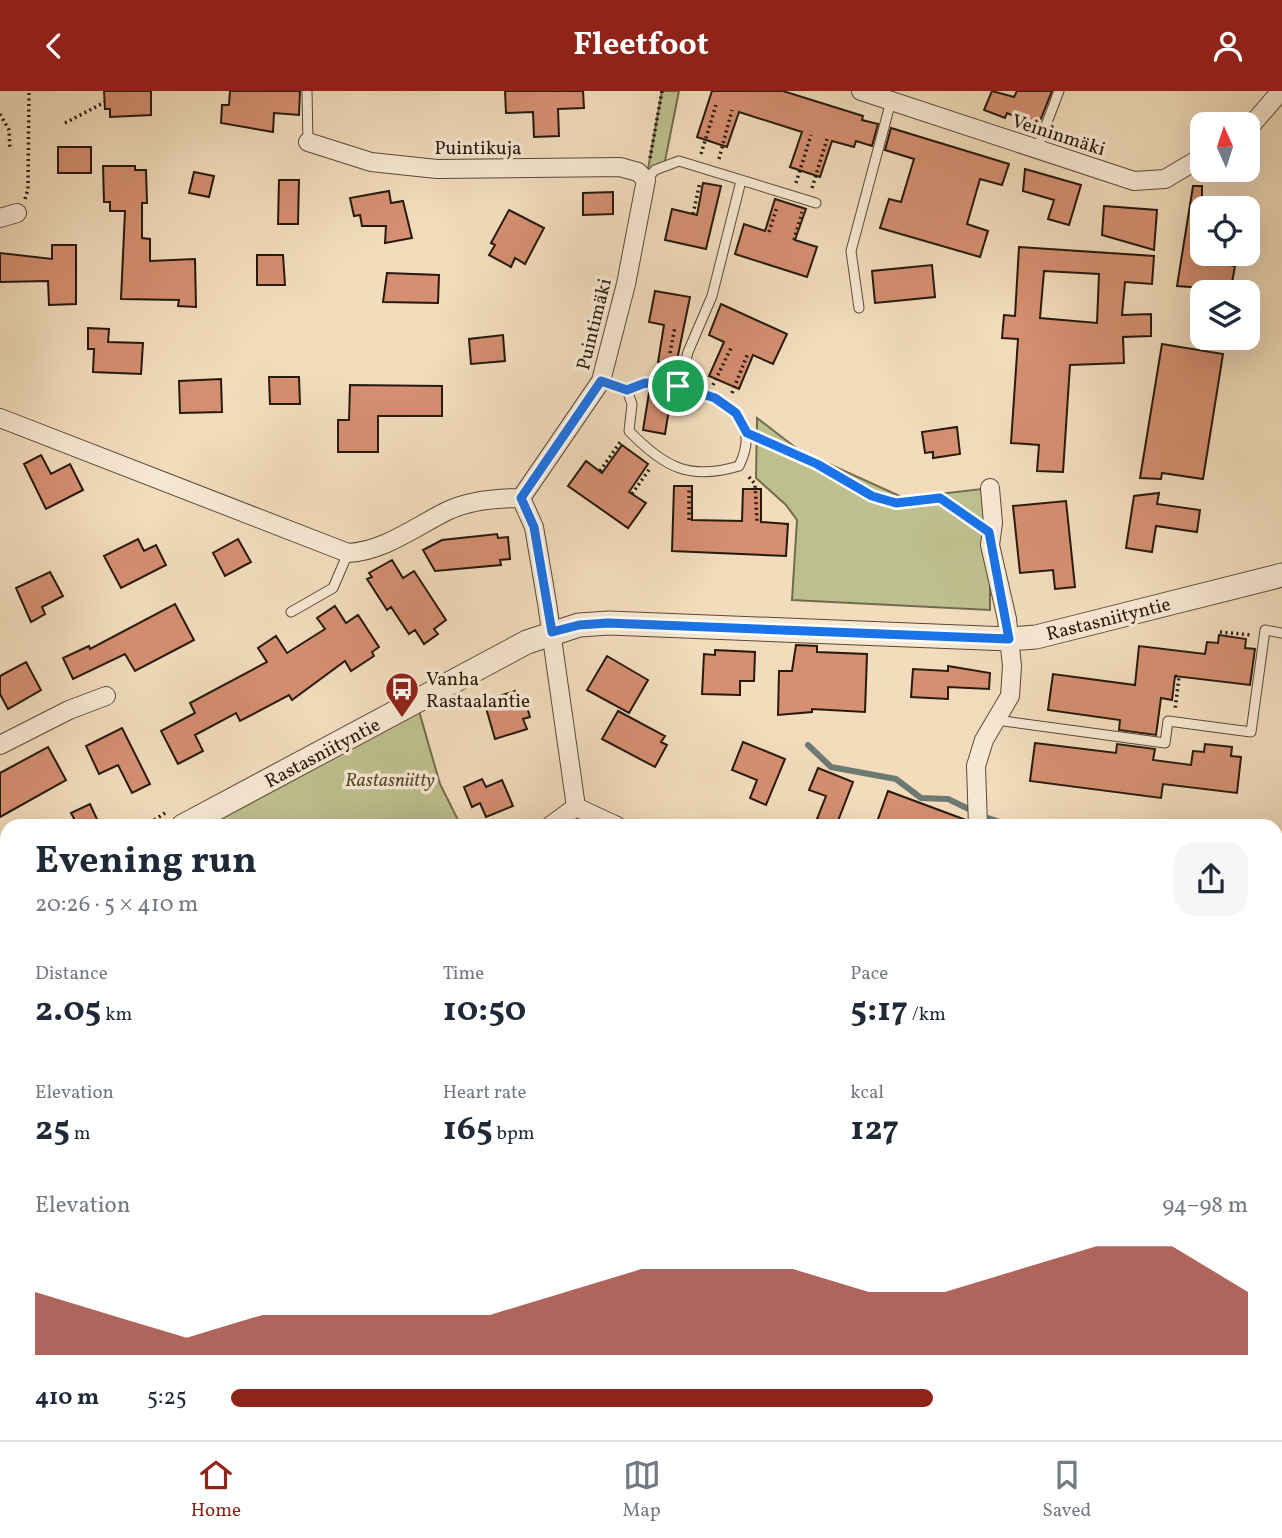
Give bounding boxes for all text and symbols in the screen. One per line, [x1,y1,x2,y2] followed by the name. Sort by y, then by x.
[573,24,709,68] text: Fleetfoot
[35,27,73,65] icon: back
[1209,27,1247,65] icon: person
[1008,109,1109,163] street label: Veininmäki
[1190,112,1260,182] north arrow
[1190,112,1260,350] map controls
[434,136,522,162] street label: Puintikuja
[1190,196,1260,266] button: locate
[571,276,619,373] street label: Puintimäki
[1190,280,1260,350] button: layers
[648,356,708,416] pin
[659,367,697,405] icon: arrive
[1044,592,1173,648] street label: Rastasniityntie
[426,667,530,715] place label: Vanha Rastaalantie
[383,670,421,719] bus stop icon: Vanha Rastaalantie
[261,712,385,795] street label: Rastasniityntie
[345,768,435,794] park label: Rastasniitty
[35,836,257,889] text: Evening run
[1174,842,1248,916] button: share
[35,889,198,921] text: 20:26 · 5 × 410 m
[35,961,108,987] text: Distance
[443,961,484,987] text: Time
[850,961,888,987] text: Pace
[35,987,101,1035] text: 2.05
[443,987,526,1035] text: 10:50
[850,987,908,1035] text: 5:17
[101,1002,132,1028] text: km
[908,1002,946,1028] text: /km
[35,1080,114,1106] text: Elevation
[443,1080,527,1106] text: Heart rate
[850,1080,884,1106] text: kcal
[35,1106,70,1154] text: 25
[443,1106,493,1154] text: 165
[850,1106,899,1154] text: 127
[70,1121,91,1147] text: m
[493,1121,535,1147] text: bpm
[35,1190,131,1222] text: Elevation
[1162,1190,1248,1222] text: 94–98 m
[35,1382,99,1414] text: 410 m
[147,1382,187,1414] text: 5:25
[191,1456,241,1524] tab: Home
[623,1456,661,1524] tab: Map
[1042,1456,1091,1524] tab: Saved

